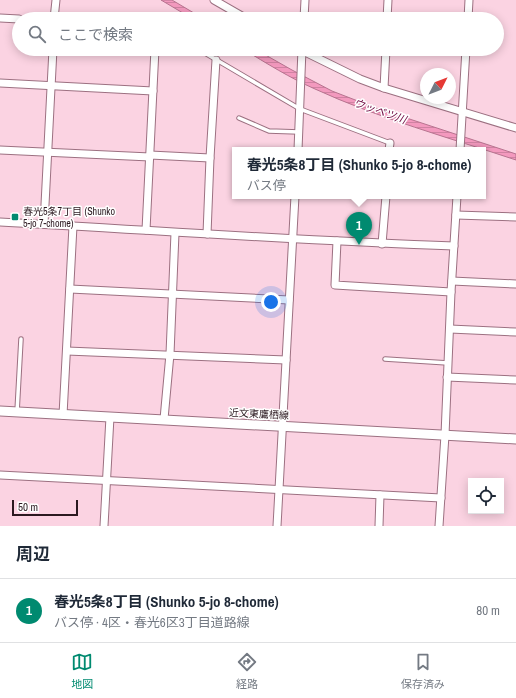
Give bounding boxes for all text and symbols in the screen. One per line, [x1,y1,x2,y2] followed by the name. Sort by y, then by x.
[12,12,504,56] search box
[26,23,48,45] icon: search
[58,24,133,45] text: ここで検索
[420,68,456,104] north arrow
[352,95,409,127] water label: ウッペツ川
[232,147,486,199] popup
[247,154,471,175] text: 春光5条8丁目 (Shunko 5-jo 8-chome)
[247,177,286,194] text: バス停
[23,205,115,230] place label: 春光5条7丁目 (Shunko 5-jo 7-chome)
[10,212,20,222] marker: 春光5条7丁目 (Shunko 5-jo 7-chome)
[346,212,372,245] pin: 1
[261,292,281,312] your location
[229,406,289,422] street label: 近文東鷹栖線
[468,478,504,514] map controls
[468,478,504,514] button: locate
[12,498,78,517] scale bar
[18,500,38,514] text: 50 m
[16,542,50,565] text: 周辺
[54,591,279,612] text: 春光5条8丁目 (Shunko 5-jo 8-chome)
[26,602,32,619] text: 1
[476,602,500,619] text: 80 m
[54,614,250,631] text: バス停 · 4区・春光6区3丁目道路線
[71,651,93,691] tab: 地図
[236,651,258,691] tab: 経路
[401,651,445,691] tab: 保存済み

